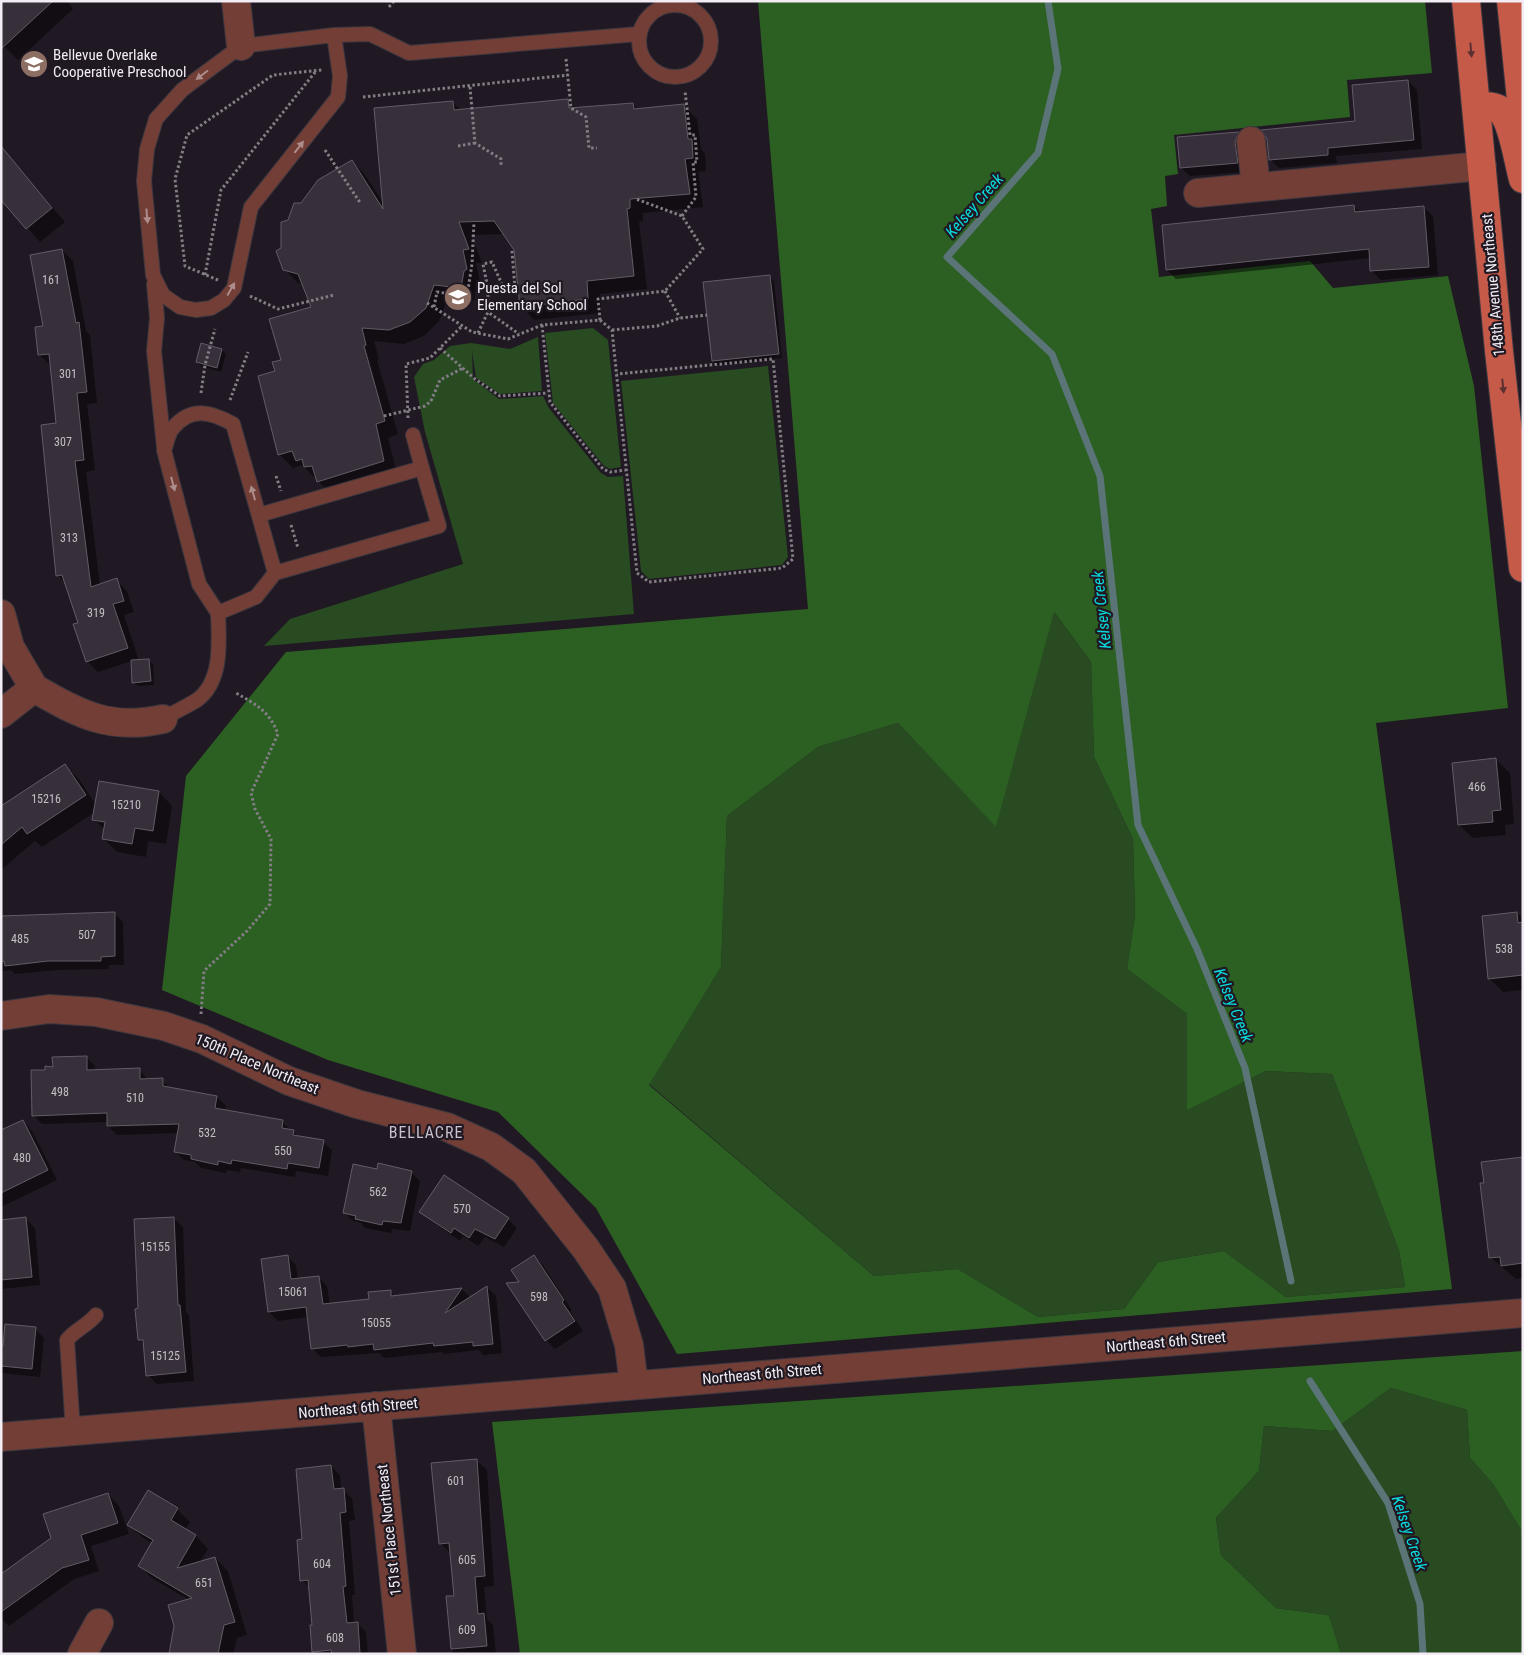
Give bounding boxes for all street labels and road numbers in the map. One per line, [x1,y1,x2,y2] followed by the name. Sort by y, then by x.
[1478,213,1508,357] street label: 148th Avenue Northeast
[192,1030,322,1098] street label: 150th Place Northeast
[1105,1328,1227,1356] street label: Northeast 6th Street
[701,1360,823,1388] street label: Northeast 6th Street
[297,1394,419,1422] street label: Northeast 6th Street
[373,1463,405,1597] street label: 151st Place Northeast

